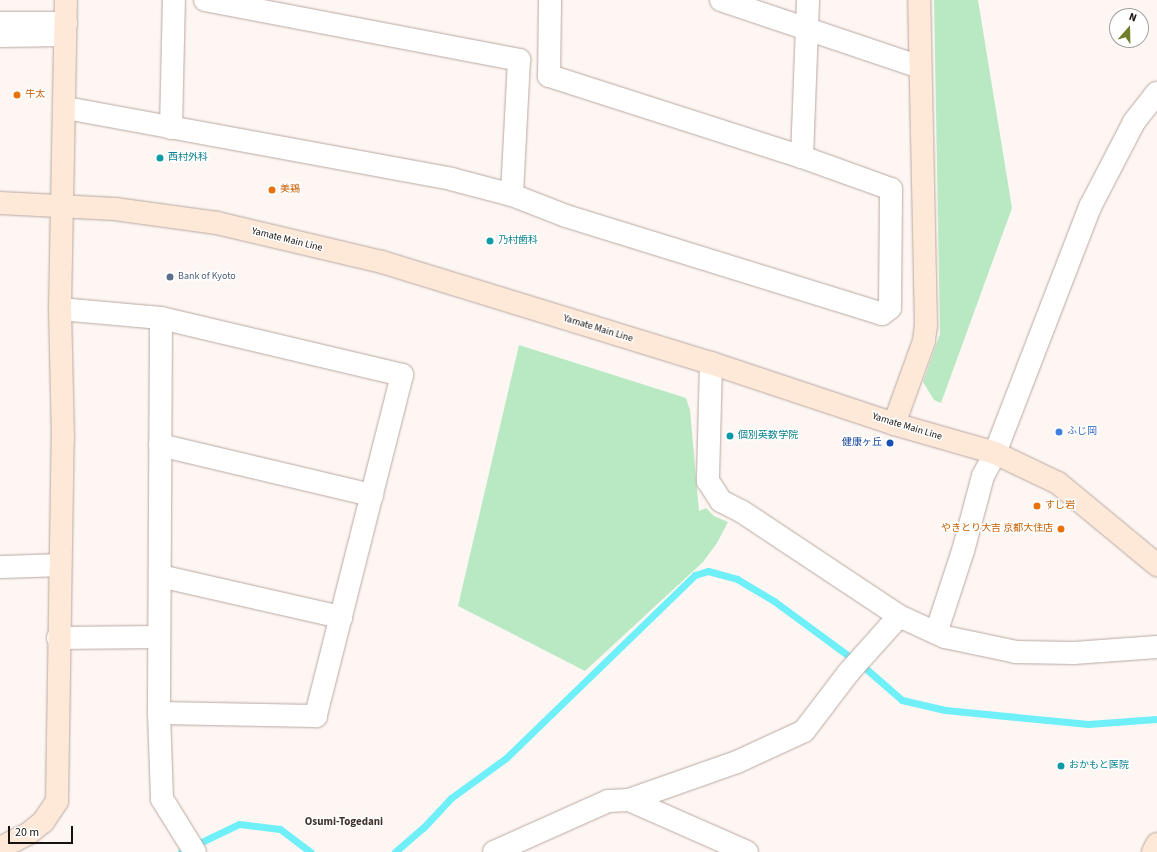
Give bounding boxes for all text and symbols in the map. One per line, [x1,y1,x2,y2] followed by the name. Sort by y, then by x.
[1109,8,1149,48] north arrow
[1127,9,1139,25] text: N
[25,89,45,101] place label: 牛太
[12,90,22,100] marker: 牛太
[168,152,208,164] place label: 西村外科
[155,153,165,163] marker: 西村外科
[280,184,300,196] place label: 美鶏
[267,185,277,195] marker: 美鶏
[250,225,324,255] street label: Yamate Main Line
[498,235,538,247] place label: 乃村歯科
[485,236,495,246] marker: 乃村歯科
[178,271,236,283] place label: Bank of Kyoto
[165,272,175,282] marker: Bank of Kyoto
[562,313,634,345] street label: Yamate Main Line
[871,411,943,443] street label: Yamate Main Line
[1067,426,1097,438] place label: ふじ岡
[1054,427,1064,437] marker: ふじ岡
[738,430,798,442] place label: 個別英数学院
[725,431,735,441] marker: 個別英数学院
[842,437,882,449] place label: 健康ヶ丘
[885,438,895,448] marker: 健康ヶ丘
[1045,500,1075,512] place label: すし岩
[1032,501,1042,511] marker: すし岩
[941,523,1053,535] place label: やきとり大吉 京都大住店
[1056,524,1066,534] marker: やきとり大吉 京都大住店
[1069,760,1129,772] place label: おかもと医院
[1056,761,1066,771] marker: おかもと医院
[305,815,383,829] district label: Osumi-Togedani
[10,818,75,844] scale bar
[15,824,39,841] text: 20 m

